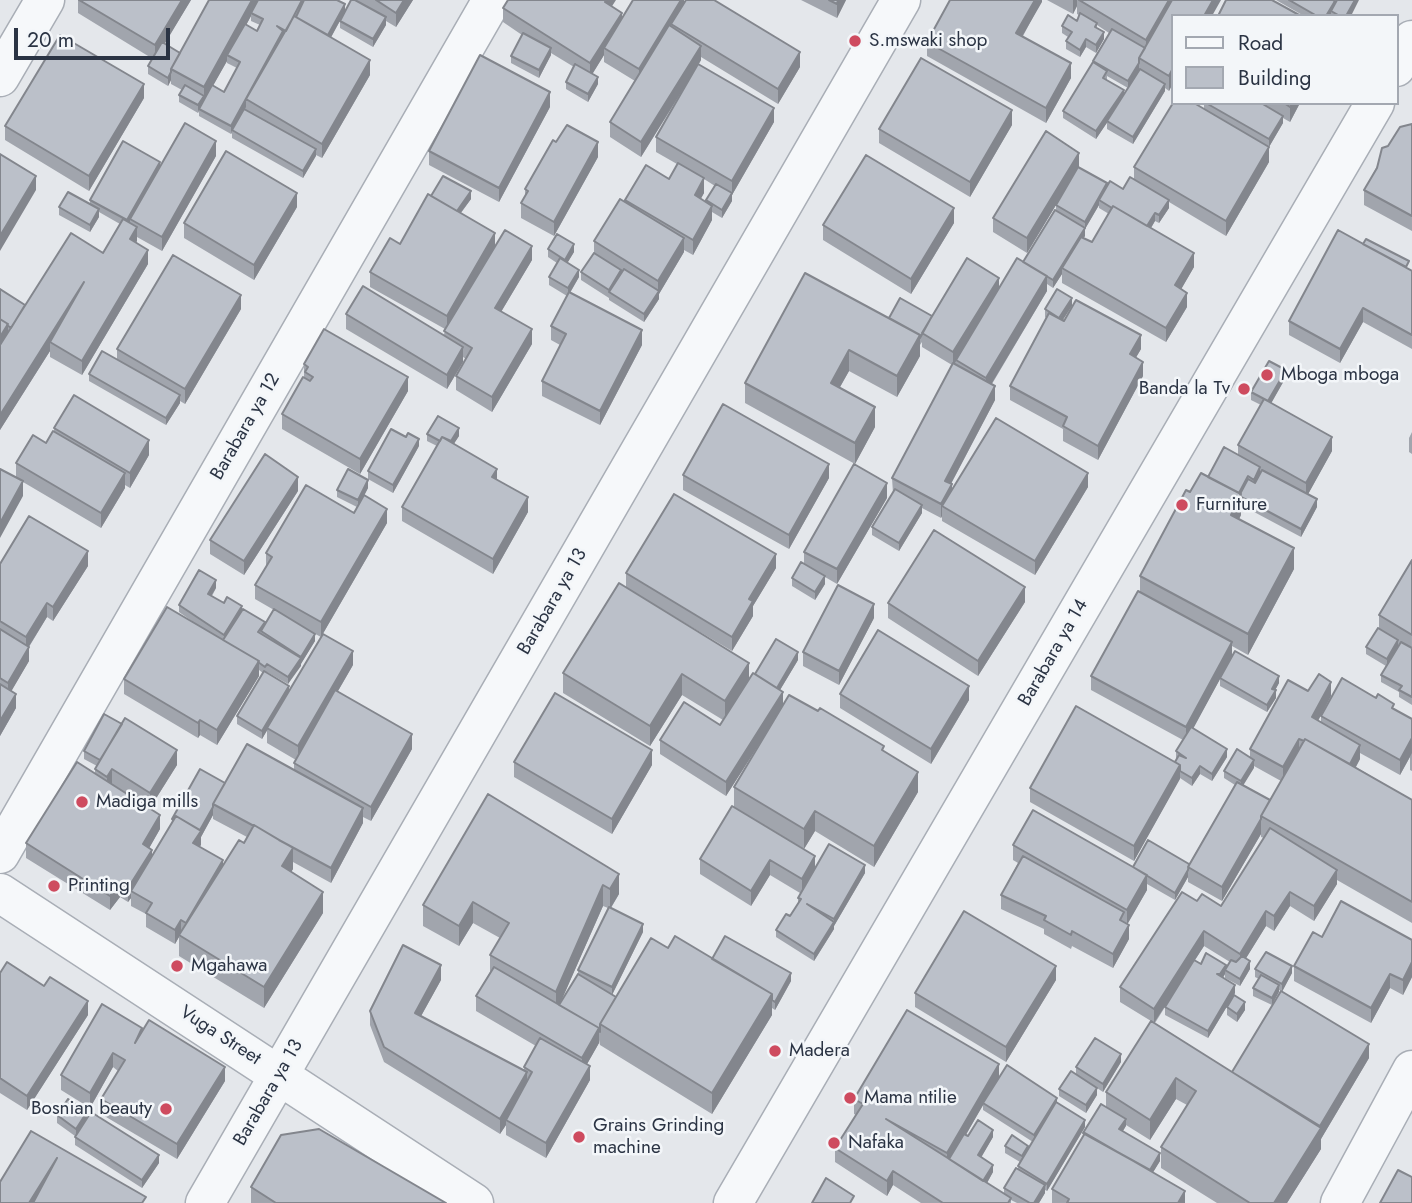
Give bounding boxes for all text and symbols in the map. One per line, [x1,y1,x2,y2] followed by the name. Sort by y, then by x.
[18,14,173,58] scale bar
[1170,14,1398,105] legend
[27,25,74,55] text: 20 m
[1238,28,1283,58] text: Road
[869,30,987,52] place label: S.mswaki shop
[847,33,863,49] marker: S.mswaki shop
[1238,63,1311,93] text: Building
[1281,364,1399,386] place label: Mboga mboga
[1259,367,1275,383] marker: Mboga mboga
[206,370,286,484] street label: Barabara ya 12
[1139,378,1230,400] place label: Banda la Tv
[1236,381,1252,397] marker: Banda la Tv
[1196,494,1267,516] place label: Furniture
[1174,497,1190,513] marker: Furniture
[513,545,593,659] street label: Barabara ya 13
[1014,596,1094,710] street label: Barabara ya 14
[96,791,198,813] place label: Madiga mills
[74,794,90,810] marker: Madiga mills
[68,875,130,897] place label: Printing
[46,878,62,894] marker: Printing
[191,955,267,977] place label: Mgahawa
[169,958,185,974] marker: Mgahawa
[175,1001,265,1071] street label: Vuga Street
[229,1036,309,1150] street label: Barabara ya 13
[789,1040,850,1062] place label: Madera
[767,1043,783,1059] marker: Madera
[864,1087,957,1109] place label: Mama ntilie
[842,1090,858,1106] marker: Mama ntilie
[31,1098,152,1120] place label: Bosnian beauty
[158,1101,174,1117] marker: Bosnian beauty
[593,1115,724,1159] place label: Grains Grinding machine
[571,1129,587,1145] marker: Grains Grinding machine
[848,1132,904,1154] place label: Nafaka
[826,1135,842,1151] marker: Nafaka

